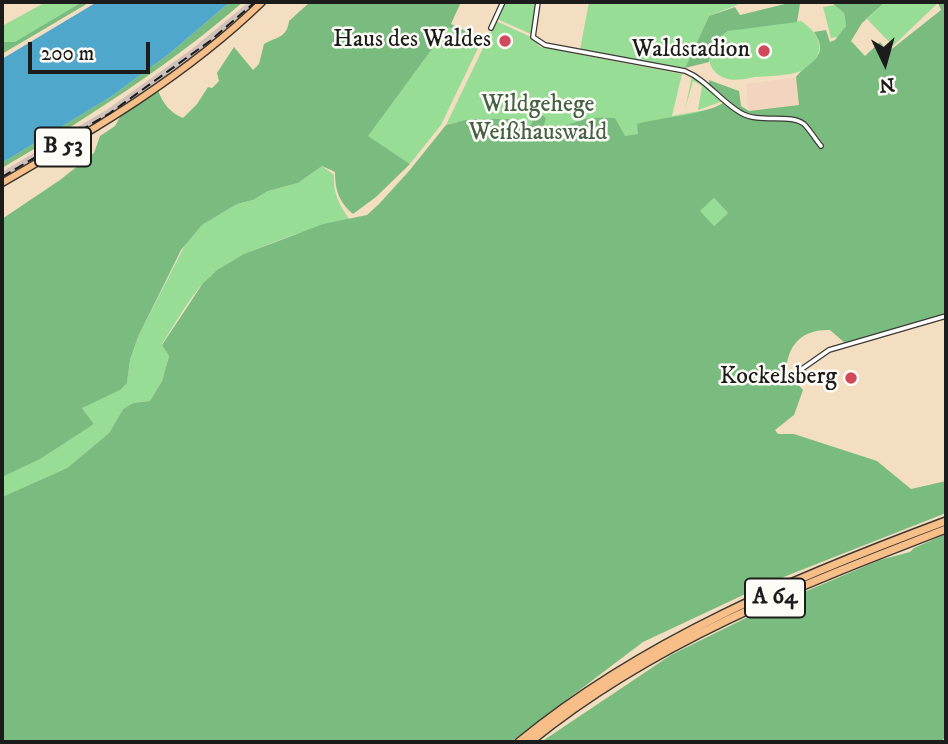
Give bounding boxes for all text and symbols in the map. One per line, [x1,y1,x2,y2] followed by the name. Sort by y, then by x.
[333,27,491,55] place label: Haus des Waldes
[32,28,154,72] scale bar
[850,28,920,98] north arrow
[497,33,513,49] marker: Haus des Waldes
[632,37,750,65] place label: Waldstadion
[41,41,94,67] text: 200 m
[756,43,772,59] marker: Waldstadion
[878,72,896,97] text: N
[469,92,607,148] park label: Wildgehege Weißhauswald
[35,128,91,166] road number: B 53
[720,364,837,392] place label: Kockelsberg
[843,370,859,386] marker: Kockelsberg
[745,578,805,618] road number: A 64

